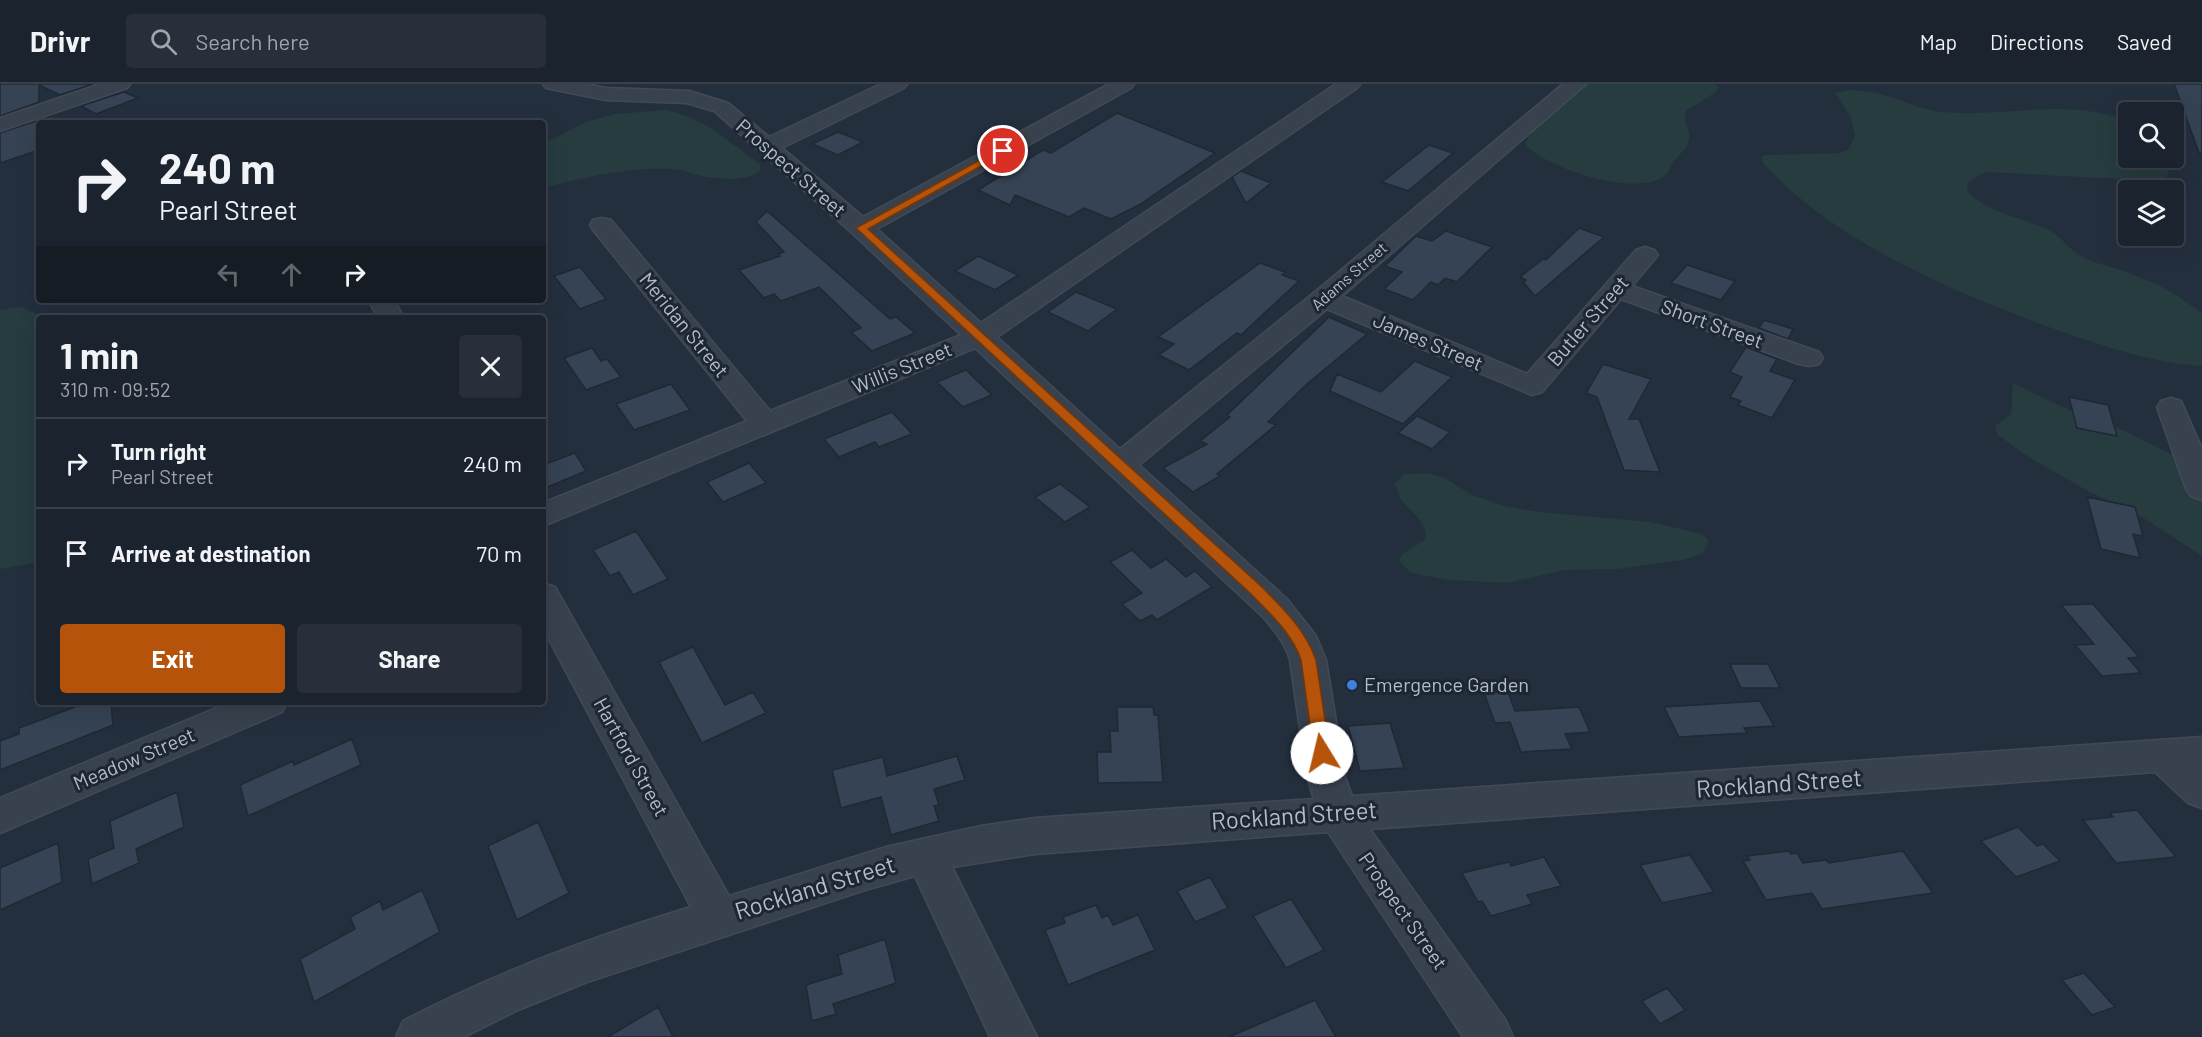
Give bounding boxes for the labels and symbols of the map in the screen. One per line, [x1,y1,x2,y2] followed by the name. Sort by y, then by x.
[732,113,851,221] street label: Prospect Street
[977,125,1028,176] pin
[1307,238,1390,314] street label: Adams Street
[635,267,734,382] street label: Meridan Street
[1542,270,1633,370] street label: Butler Street
[1658,294,1767,353] street label: Short Street
[1370,307,1487,375] street label: James Street
[848,336,955,398] street label: Willis Street
[1364,672,1529,696] place label: Emergence Garden
[1345,678,1359,692] marker: Emergence Garden
[589,693,674,820] street label: Hartford Street
[1290,721,1354,785] position arrow
[69,722,198,794] street label: Meadow Street
[1695,762,1863,803] street label: Rockland Street
[1210,794,1378,835] street label: Rockland Street
[1355,847,1453,974] street label: Prospect Street
[731,848,898,925] street label: Rockland Street

